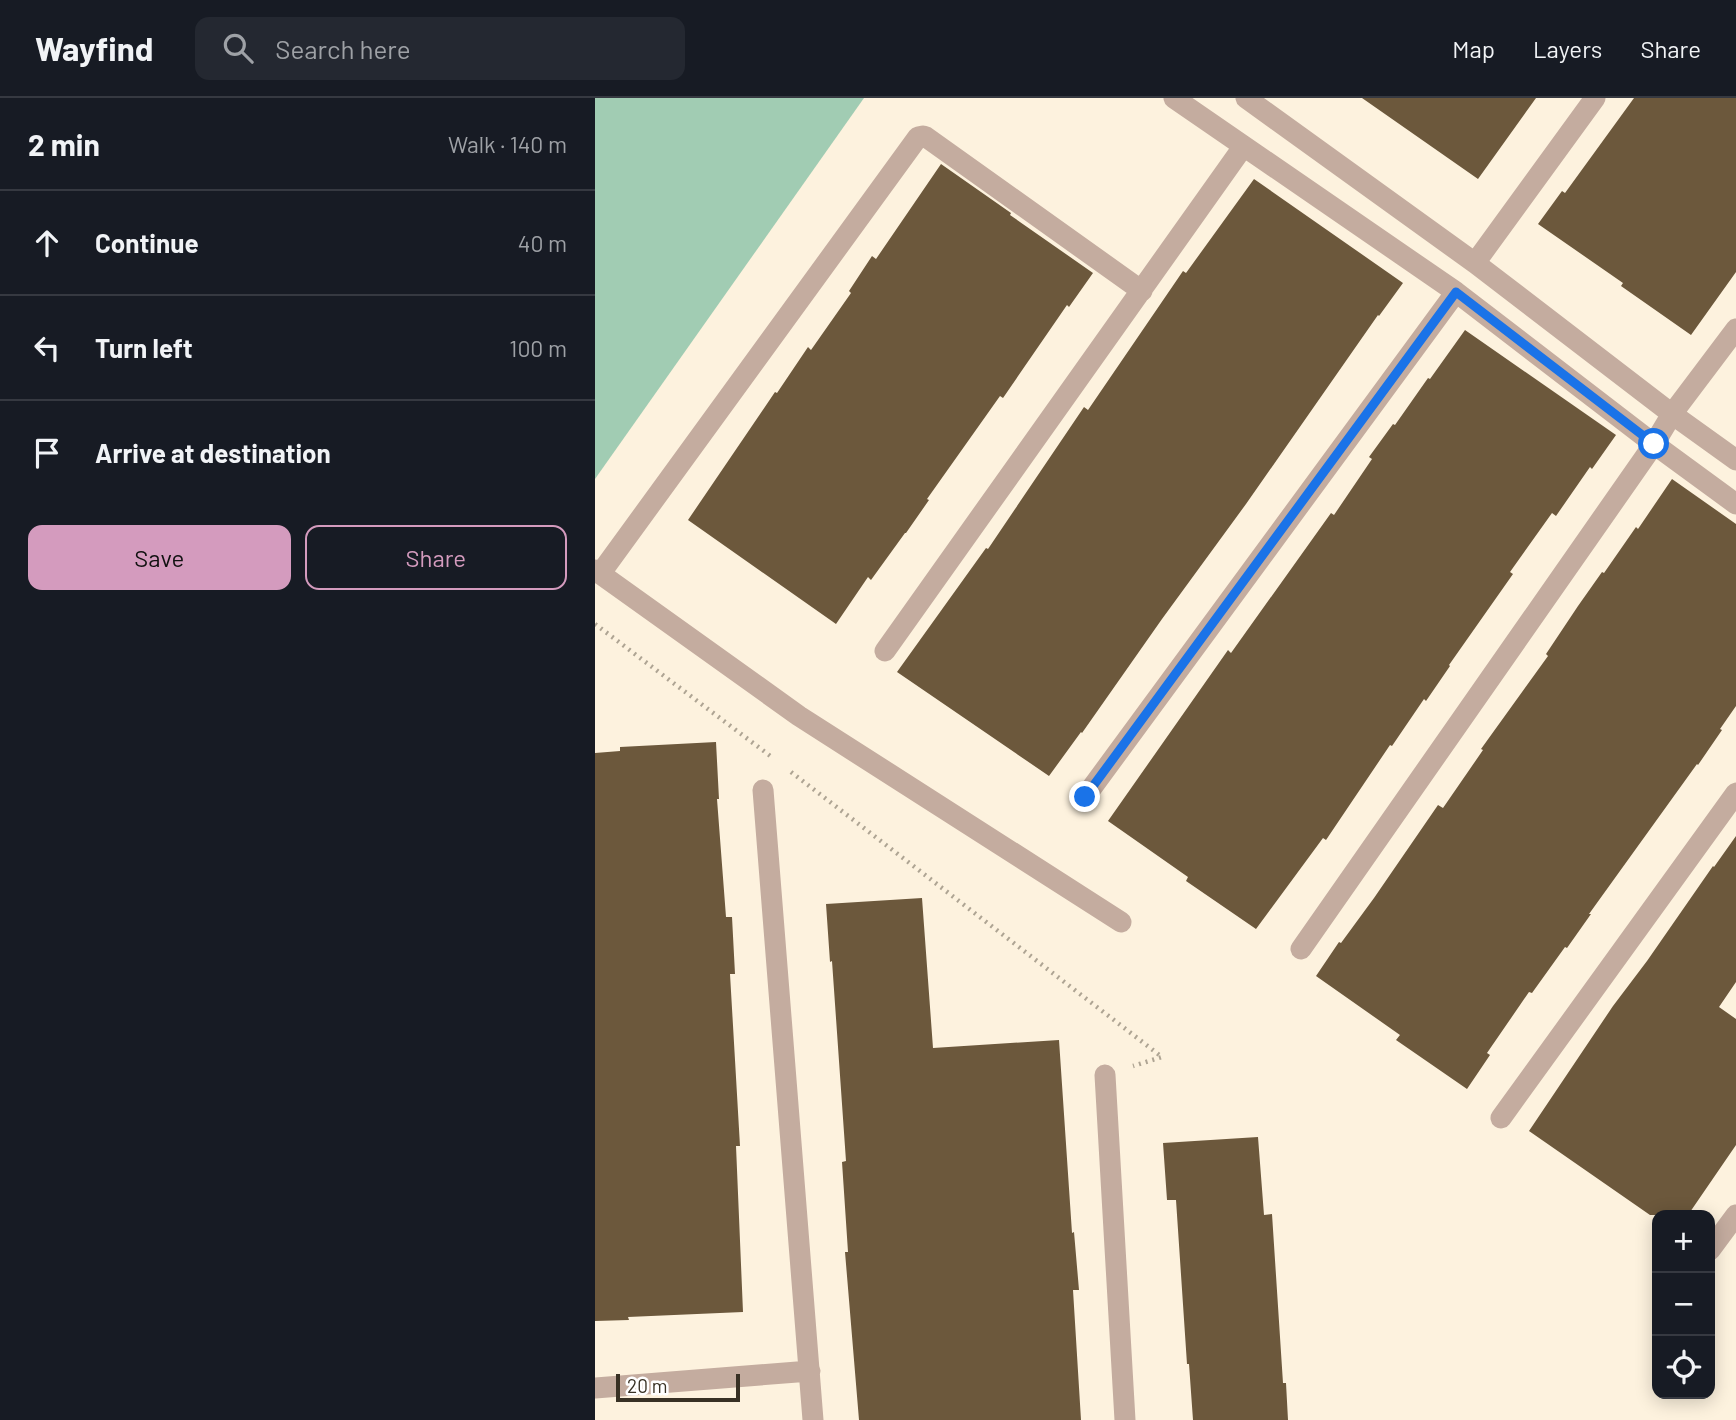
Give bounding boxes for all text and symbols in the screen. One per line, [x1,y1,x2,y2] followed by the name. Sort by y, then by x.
[195,17,685,80] search box
[35,28,153,68] text: Wayfind
[219,29,257,67] icon: search
[275,33,411,64] text: Search here
[1452,34,1495,63] text: Map
[1533,34,1602,63] text: Layers
[1640,34,1701,63] text: Share
[28,126,100,162] text: 2 min
[448,130,567,158] text: Walk · 140 m
[28,224,66,262] icon: ahead
[95,227,199,258] text: Continue
[518,229,567,257] text: 40 m
[28,329,66,367] icon: left
[95,332,193,363] text: Turn left
[509,334,567,362] text: 100 m
[1638,428,1669,459] route start
[28,434,66,472] icon: arrive
[95,437,331,468] text: Arrive at destination
[28,525,291,590] button: Save
[305,525,567,590] button: Share
[1069,781,1100,812] route end
[1652,1210,1715,1399] map controls
[1652,1210,1715,1273] button: +
[1652,1273,1715,1336] button: −
[1652,1336,1715,1399] button: locate
[616,1371,740,1403] scale bar
[627,1374,667,1397] text: 20 m

